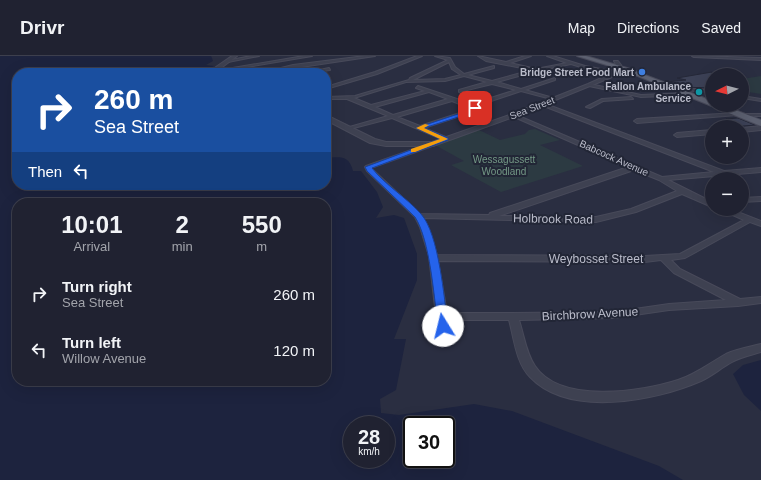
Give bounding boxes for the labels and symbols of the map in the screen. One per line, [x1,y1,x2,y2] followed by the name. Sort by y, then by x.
[520,67,635,78] place label: Bridge Street Food Mart
[637,67,647,77] marker: Bridge Street Food Mart
[705,68,749,112] north arrow
[605,81,691,104] place label: Fallon Ambulance Service
[694,87,704,97] marker: Fallon Ambulance Service
[458,91,492,125] pin
[508,94,556,122] street label: Sea Street
[578,138,651,178] street label: Babcock Avenue
[473,154,536,177] park label: Wessagussett Woodland
[513,211,593,227] street label: Holbrook Road
[549,252,644,266] street label: Weybosset Street
[541,304,639,324] street label: Birchbrow Avenue
[422,305,464,347] position arrow
[403,416,455,468] speed limit sign: 30

